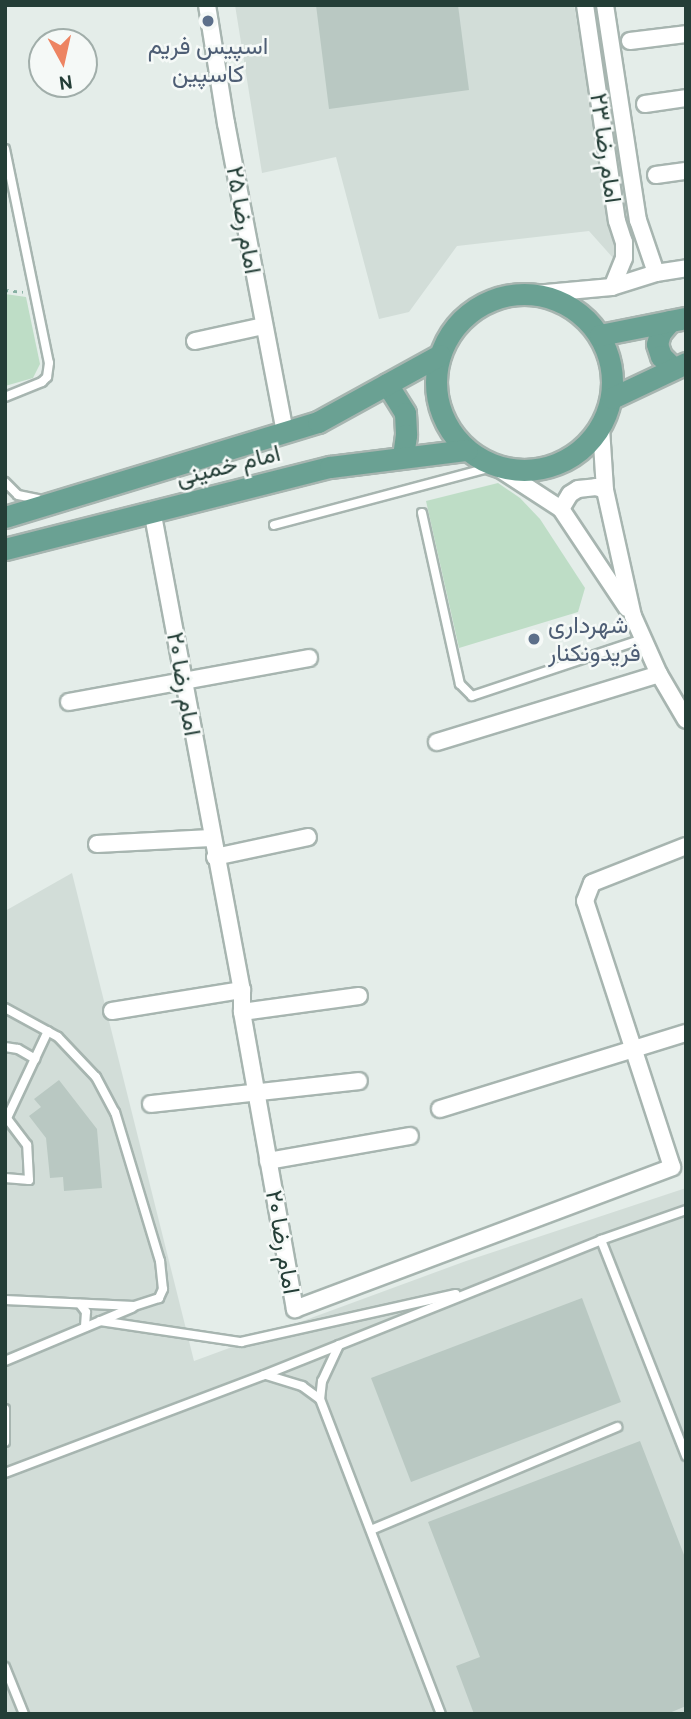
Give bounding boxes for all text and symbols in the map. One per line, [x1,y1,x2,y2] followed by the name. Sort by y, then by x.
[200,13,216,29] marker: اسپیس فریم کاسپین
[28,28,98,98] north arrow
[148,32,268,88] place label: اسپیس فریم کاسپین
[57,70,74,95] text: N
[584,91,628,205] street label: امام رضا ۲۳
[220,164,268,276] street label: امام رضا ۲۵
[173,438,283,492] street label: امام خمینی
[548,611,641,667] place label: شهرداری فریدونکنار
[161,630,207,738] street label: امام رضا ۲۰
[526,631,542,647] marker: شهرداری فریدونکنار
[260,1188,306,1296] street label: امام رضا ۲۰

